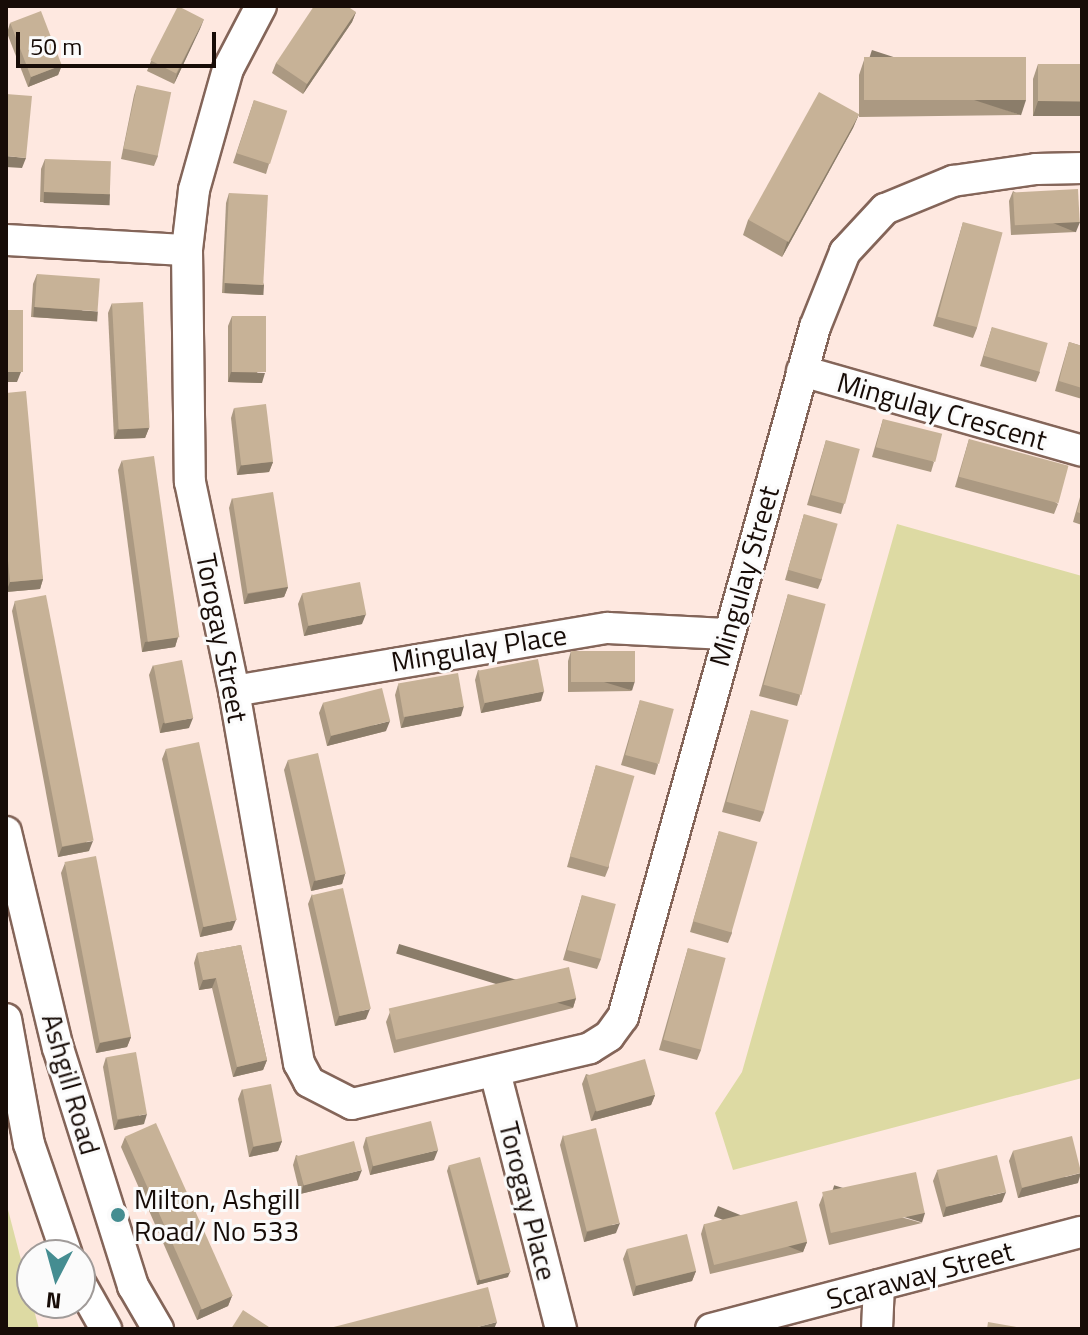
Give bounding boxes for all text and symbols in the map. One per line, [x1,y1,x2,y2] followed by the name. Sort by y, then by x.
[20,16,220,66] scale bar
[30,28,82,64] text: 50 m
[833,365,1051,457] street label: Mingulay Crescent
[702,482,786,670] street label: Mingulay Street
[189,551,255,725] street label: Torogay Street
[389,618,569,678] street label: Mingulay Place
[35,1010,107,1158] street label: Ashgill Road
[492,1118,564,1284] street label: Torogay Place
[134,1182,300,1248] place label: Milton, Ashgill Road/ No 533
[109,1206,127,1224] marker: Milton, Ashgill Road/ No 533
[823,1234,1017,1316] street label: Scaraway Street
[16,1239,96,1319] north arrow
[44,1283,63,1319] text: N

